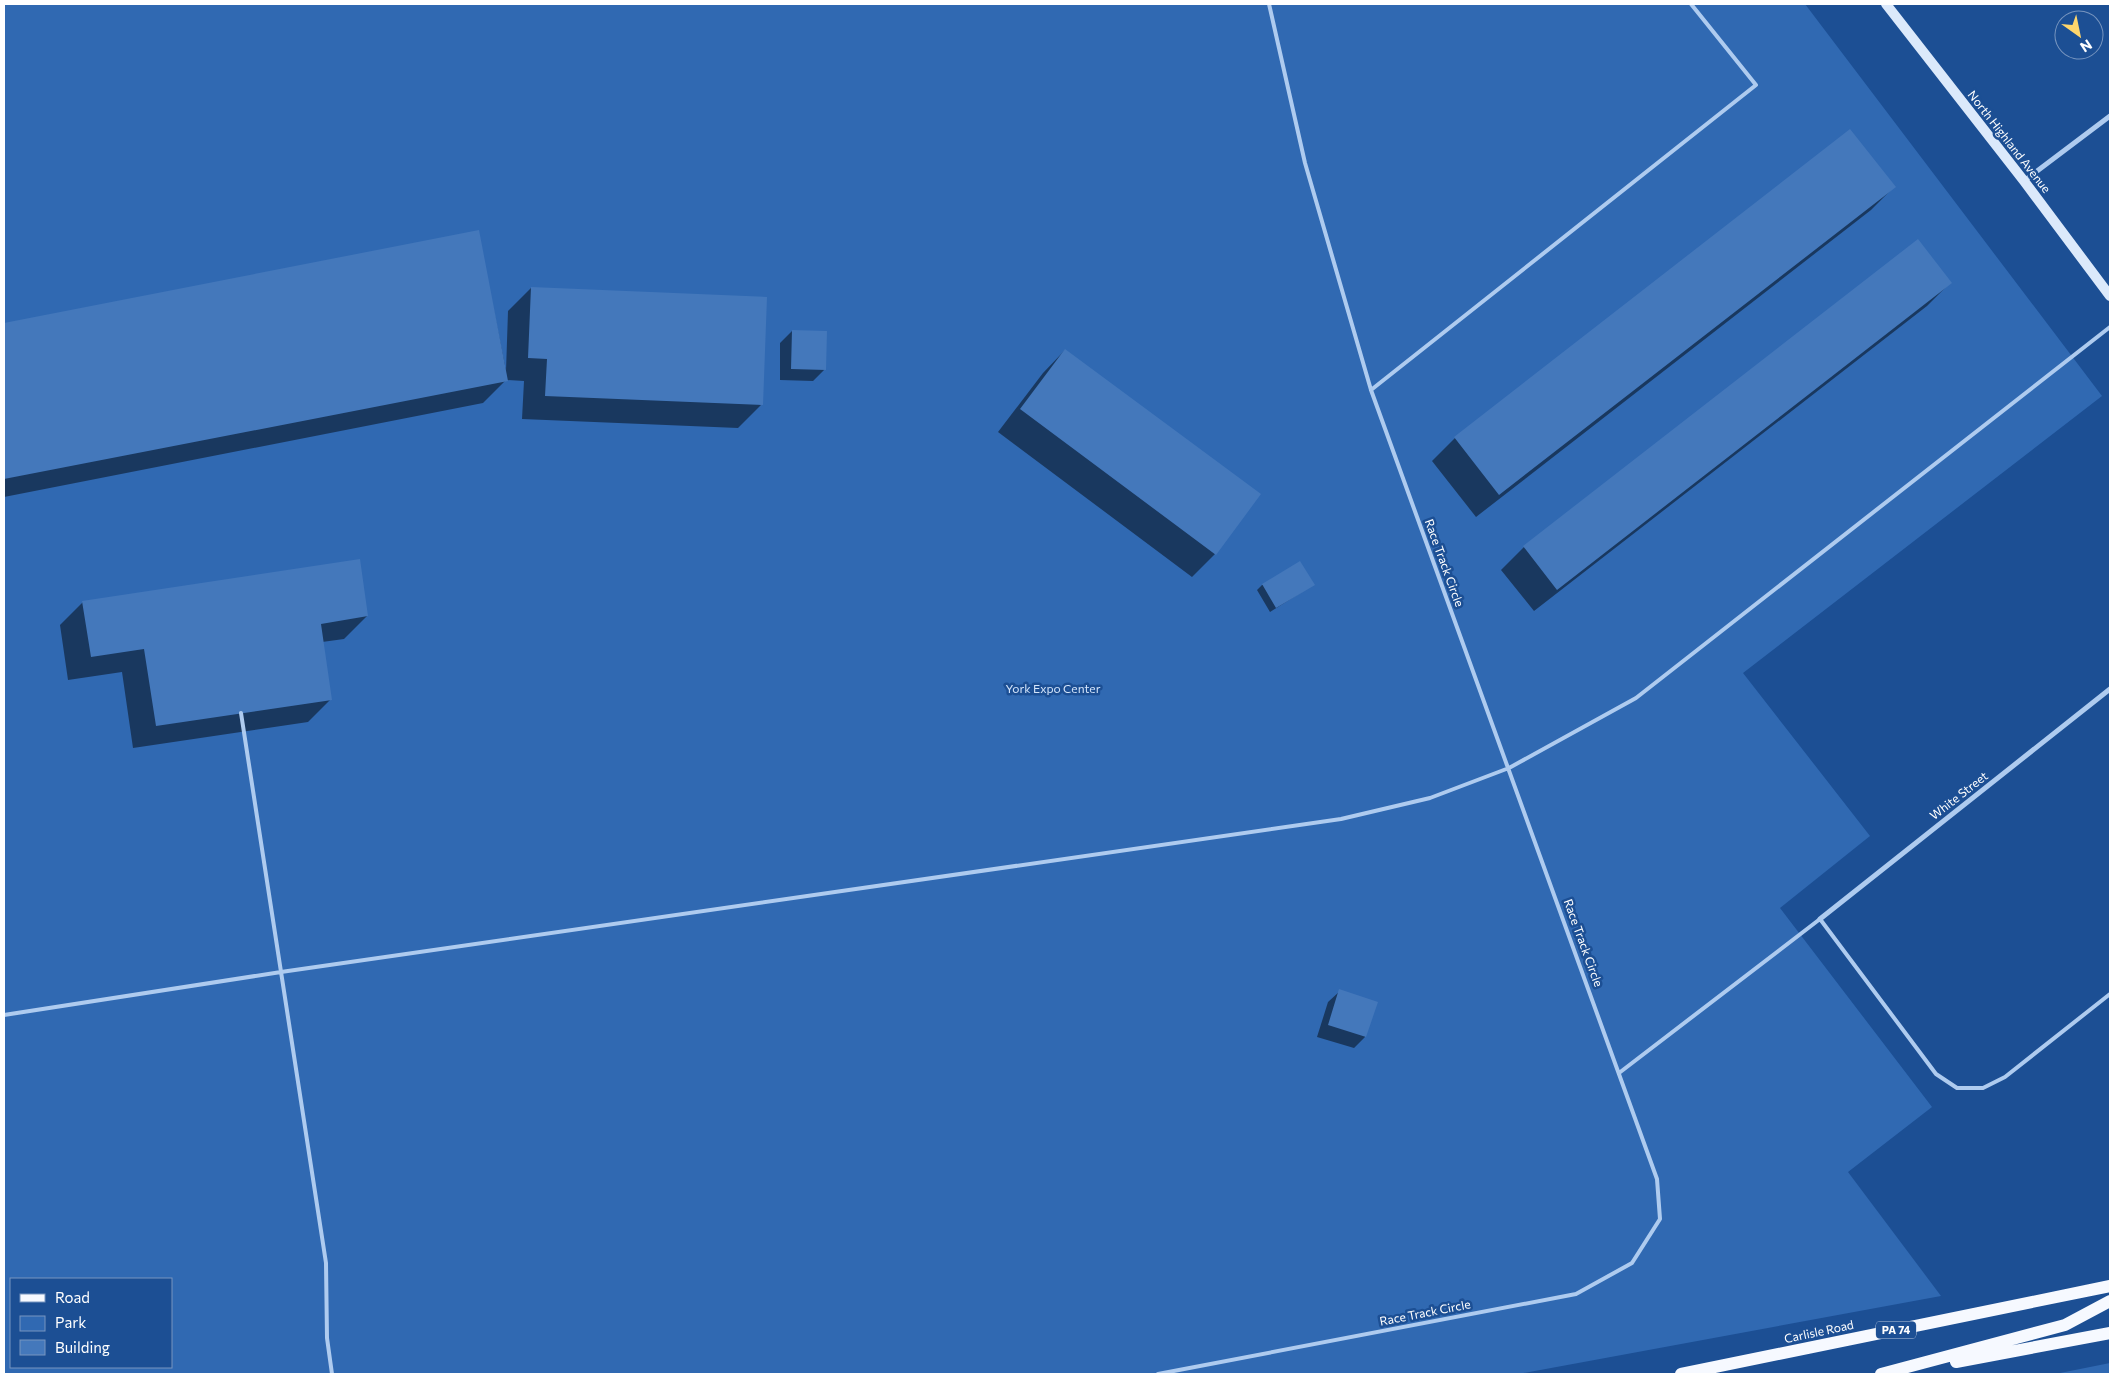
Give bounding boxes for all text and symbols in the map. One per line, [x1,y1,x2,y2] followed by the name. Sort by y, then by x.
[2054,10,2104,60] north arrow
[2077,36,2095,56] text: N
[1965,87,2054,195] street label: North Highland Avenue
[1423,517,1467,608] street label: Race Track Circle
[1006,681,1101,695] park label: York Expo Center
[1927,768,1990,822] street label: White Street
[1562,897,1606,988] street label: Race Track Circle
[10,1278,172,1368] legend
[55,1288,90,1306] text: Road
[1378,1296,1472,1328] street label: Race Track Circle
[55,1313,86,1331] text: Park
[1783,1317,1855,1345] street label: Carlisle Road
[1876,1322,1916,1338] road number: PA 74
[55,1338,110,1356] text: Building

